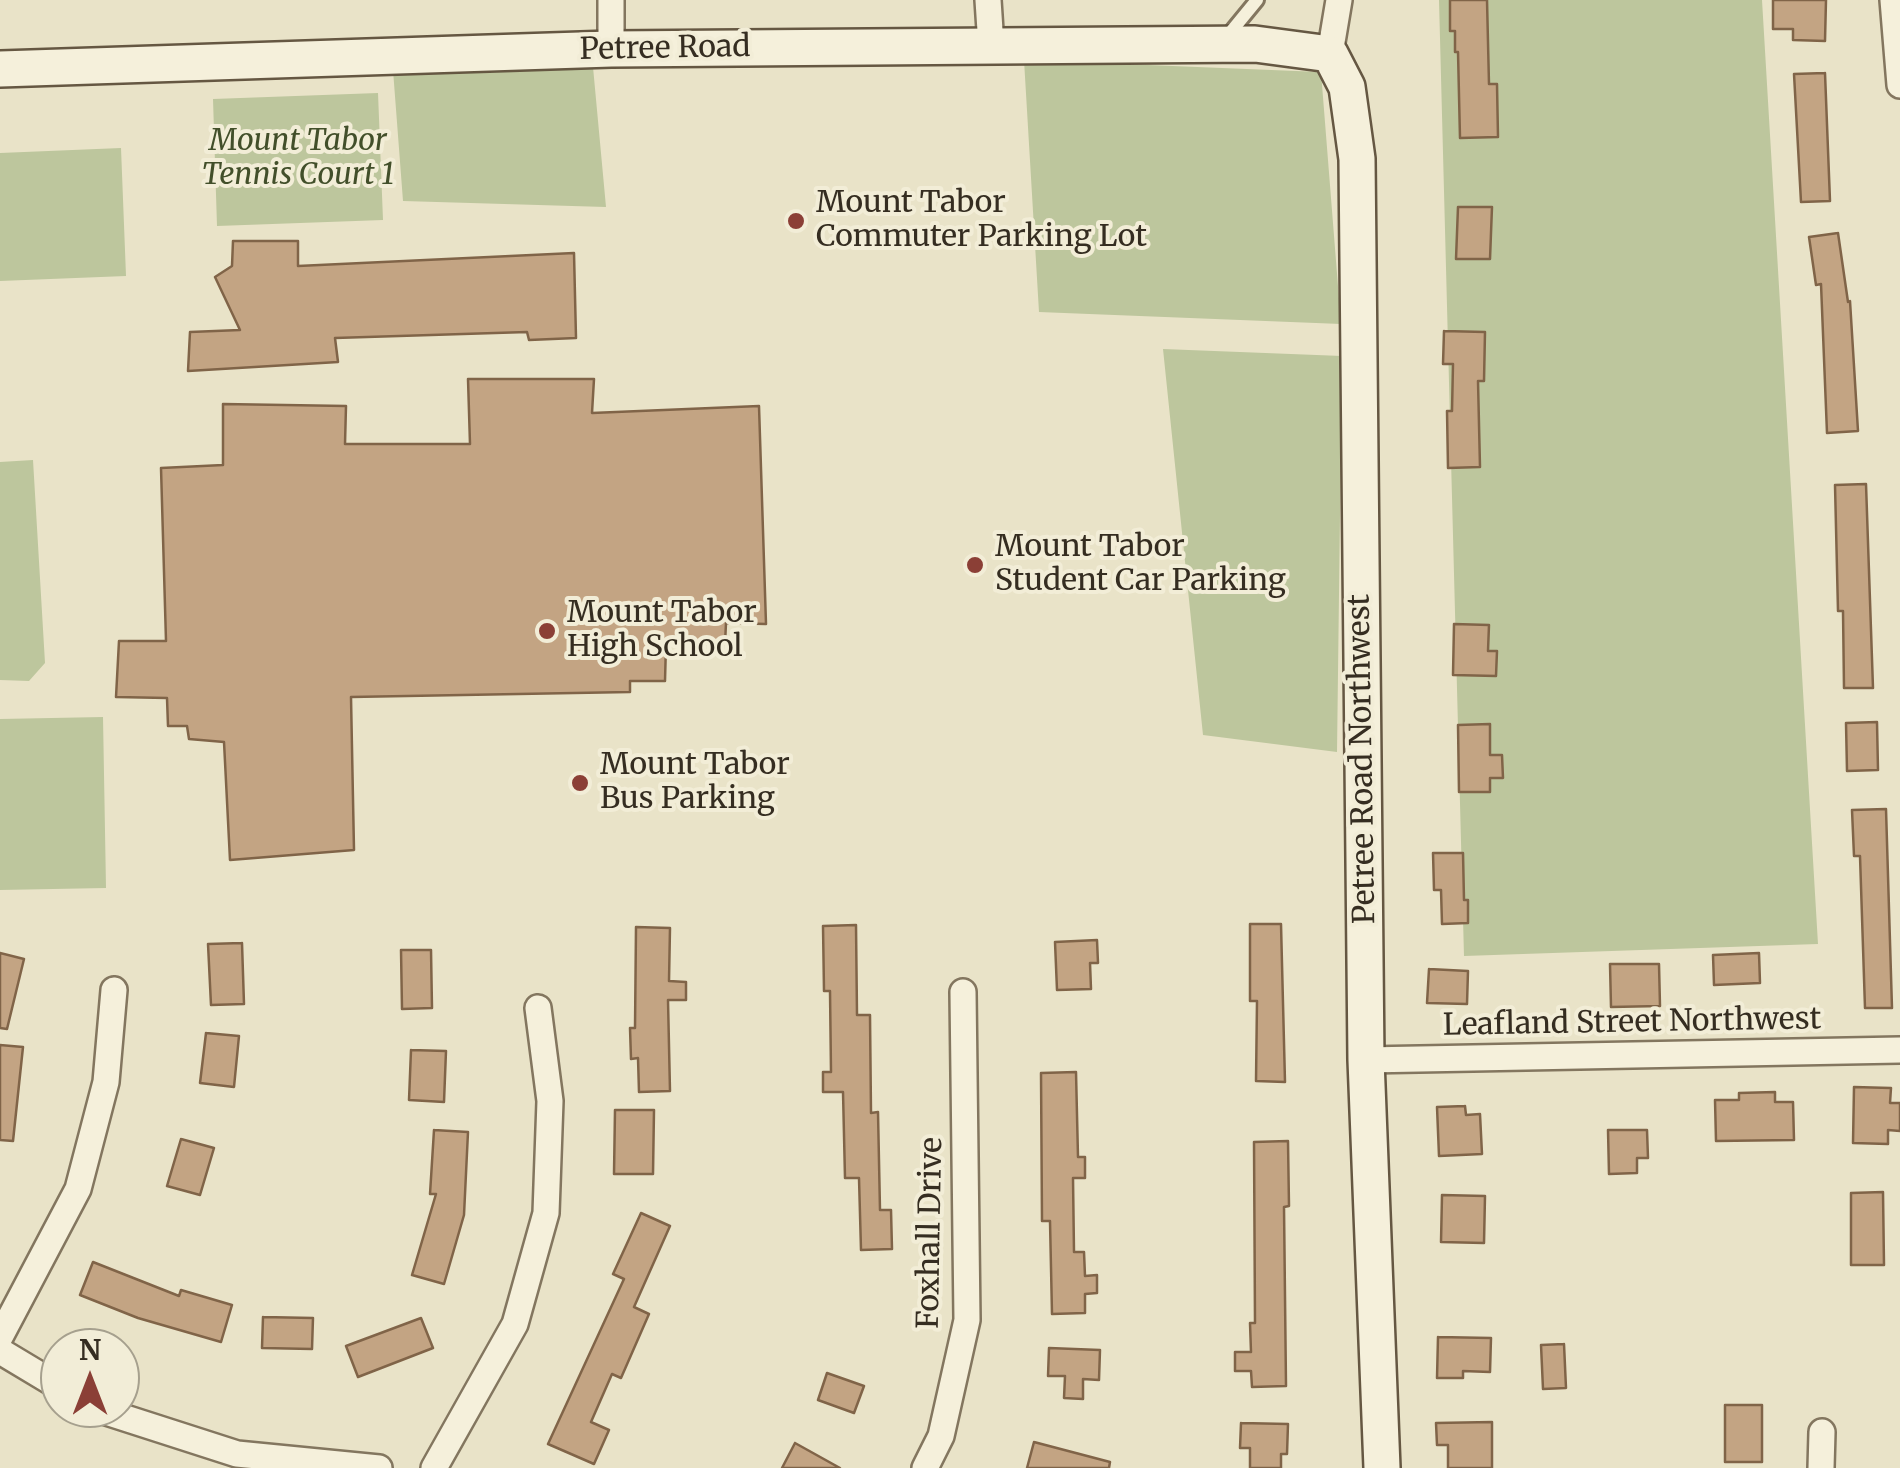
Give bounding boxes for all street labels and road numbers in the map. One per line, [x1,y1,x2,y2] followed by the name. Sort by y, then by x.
[579,30,751,68] street label: Petree Road
[1342,594,1384,924] street label: Petree Road Northwest
[1442,1002,1822,1044] street label: Leafland Street Northwest
[911,1137,951,1329] street label: Foxhall Drive

